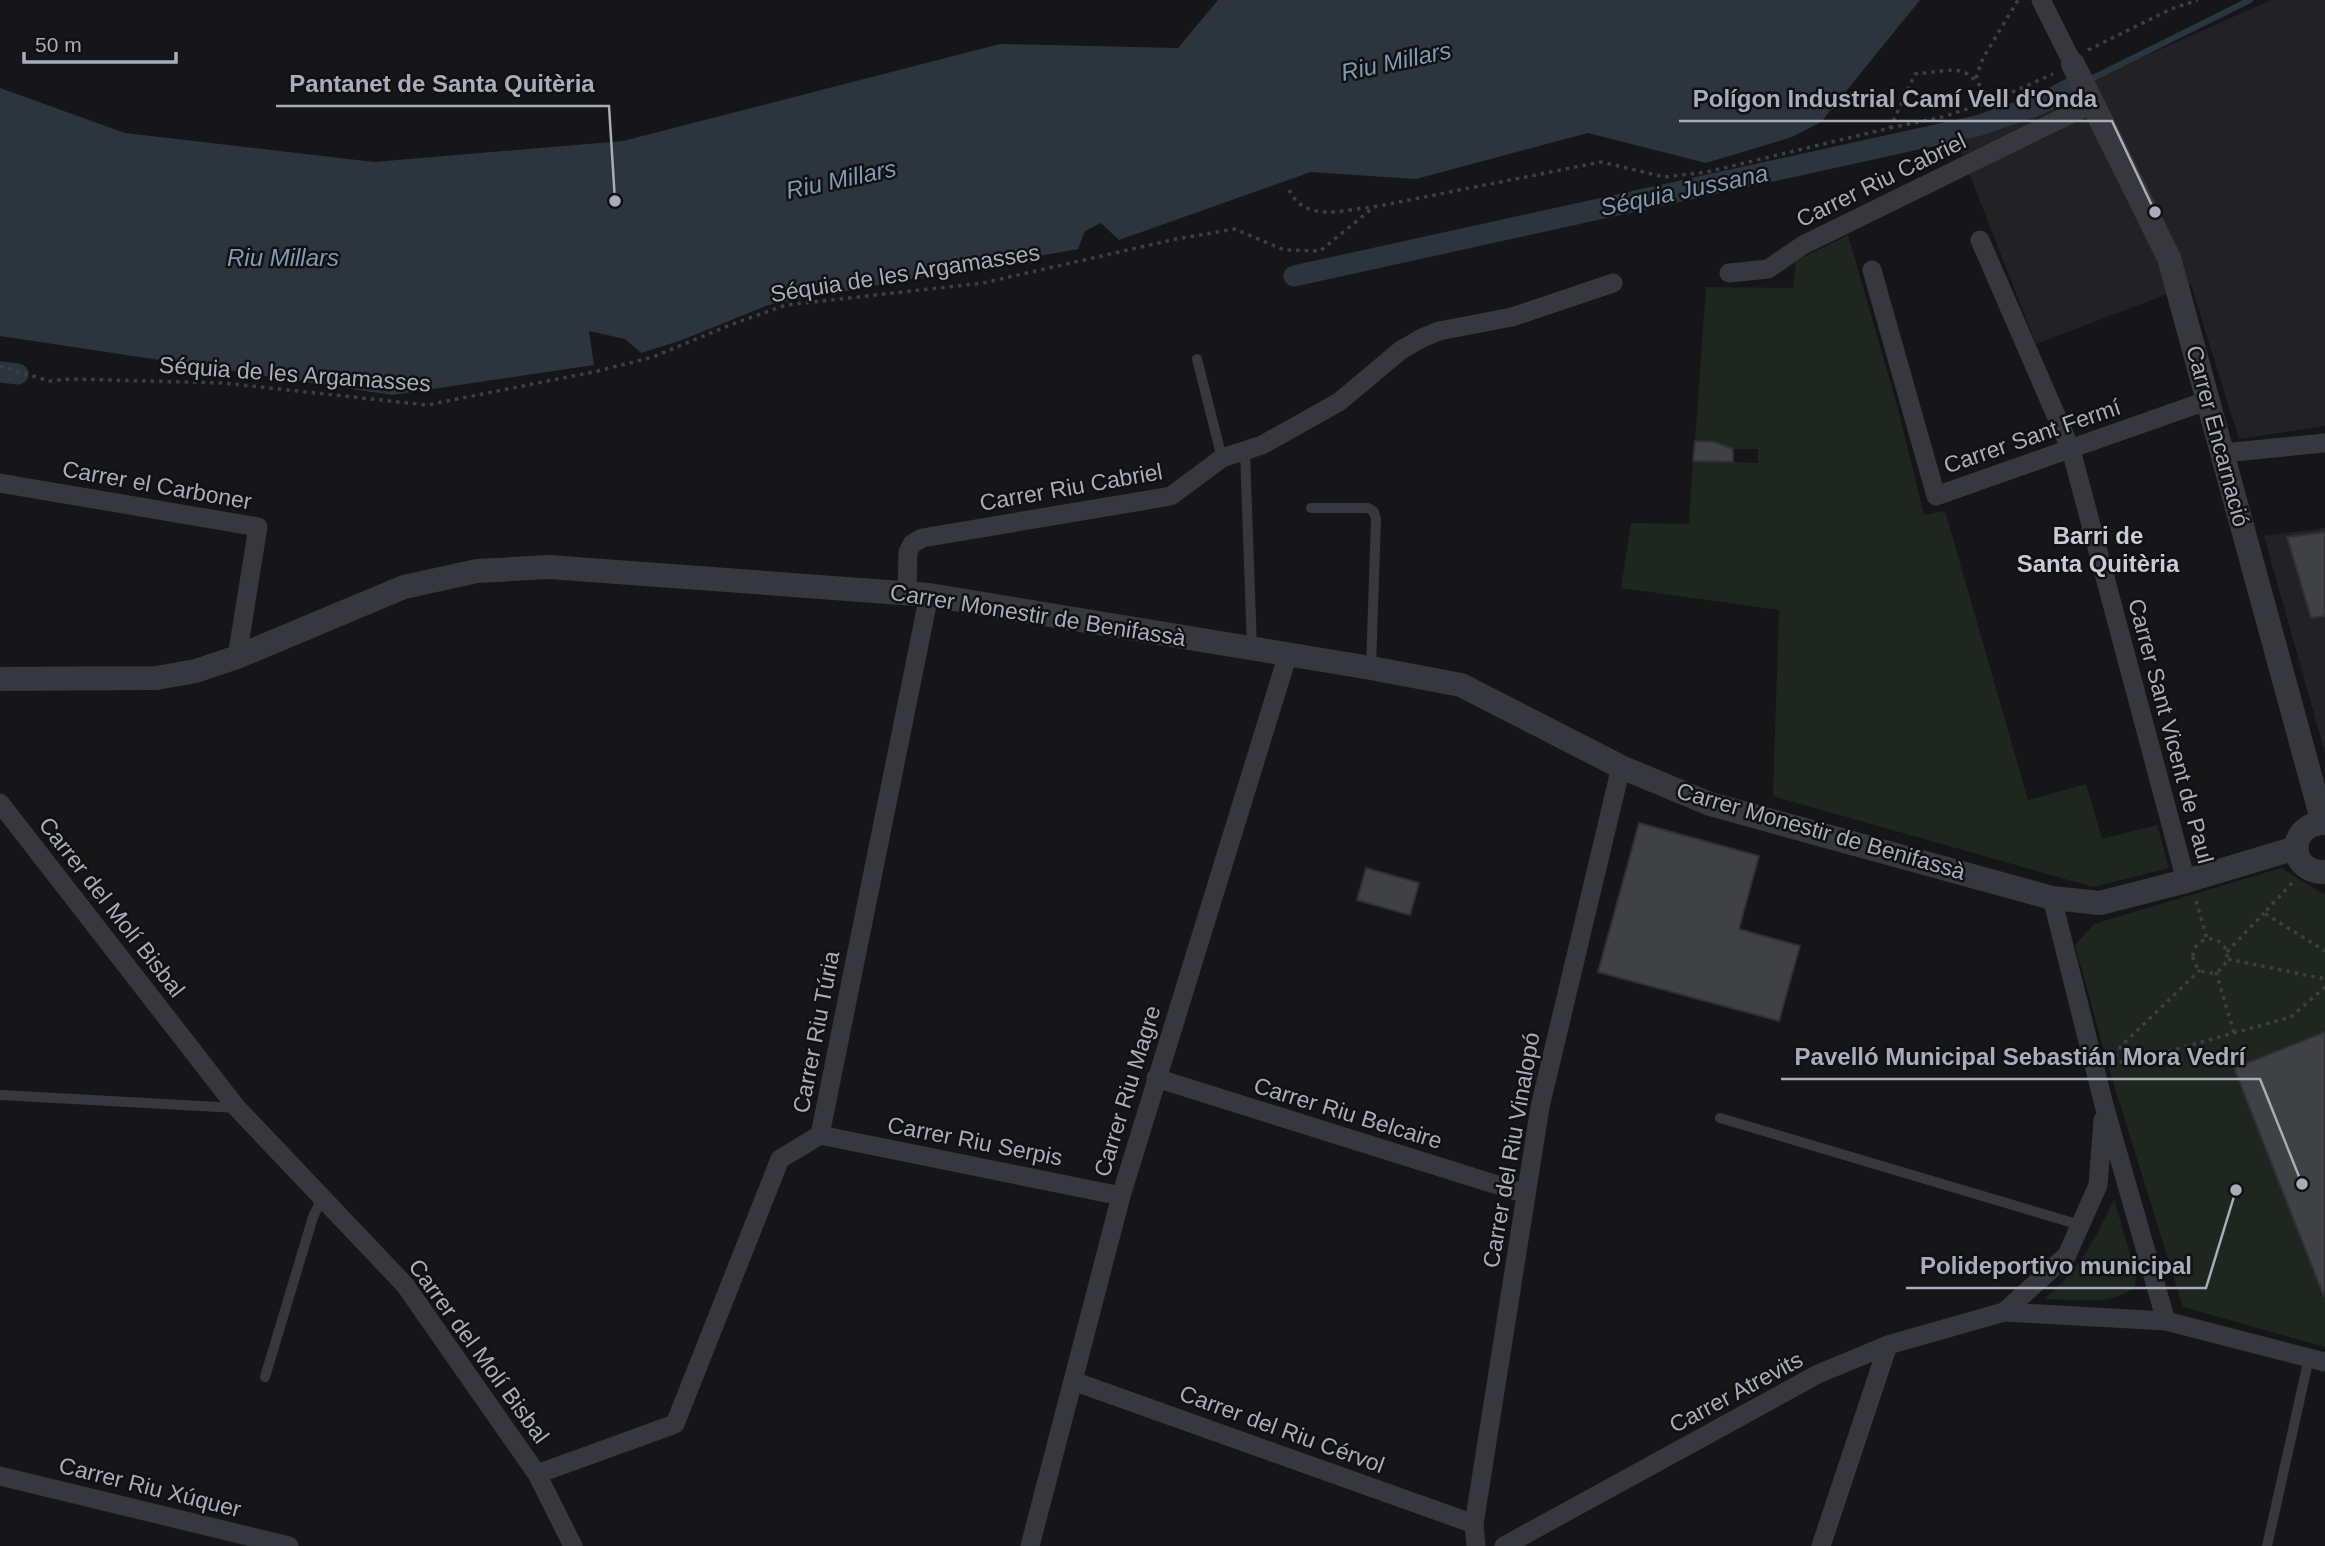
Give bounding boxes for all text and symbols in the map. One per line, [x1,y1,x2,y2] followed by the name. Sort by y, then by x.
[24,21,177,65] scale bar
[35,33,82,56] text: 50 m
[1338,36,1454,86] water label: Riu Millars
[276,61,609,106] callout: Pantanet de Santa Quitèria
[289,70,595,97] text: Pantanet de Santa Quitèria
[1679,76,2112,121] callout: Polígon Industrial Camí Vell d'Onda
[1693,85,2098,112] text: Polígon Industrial Camí Vell d'Onda
[1792,128,1970,232] street label: Carrer Riu Cabriel
[783,154,899,204] water label: Riu Millars
[1598,159,1770,221] water label: Séquia Jussana
[768,239,1042,307] street label: Séquia de les Argamasses
[227,244,339,271] water label: Riu Millars
[2181,342,2255,530] street label: Carrer Encarnació
[158,352,432,396] street label: Séquia de les Argamasses
[1940,393,2124,478] street label: Carrer Sant Fermí
[60,456,254,515] street label: Carrer el Carboner
[977,458,1165,516] street label: Carrer Riu Cabriel
[2017,522,2180,577] district label: Barri de Santa Quitèria
[888,579,1188,651] street label: Carrer Monestir de Benifassà
[2123,596,2219,866] street label: Carrer Sant Vicent de Paul
[1674,777,1969,885] street label: Carrer Monestir de Benifassà
[34,812,190,1002] street label: Carrer del Molí Bisbal
[788,949,844,1115] street label: Carrer Riu Túria
[1089,1002,1165,1180] street label: Carrer Riu Magre
[1477,1030,1545,1270] street label: Carrer del Riu Vinalopó
[1781,1034,2260,1079] callout: Pavelló Municipal Sebastián Mora Vedrí
[1795,1043,2247,1070] text: Pavelló Municipal Sebastián Mora Vedrí
[1251,1072,1445,1154] street label: Carrer Riu Belcaire
[885,1111,1065,1171] street label: Carrer Riu Serpis
[1906,1243,2206,1288] callout: Polideportivo municipal
[1920,1252,2192,1279] text: Polideportivo municipal
[403,1254,555,1448] street label: Carrer del Molí Bisbal
[1665,1346,1807,1438] street label: Carrer Atrevits
[1176,1380,1388,1478] street label: Carrer del Riu Cérvol
[56,1452,244,1522] street label: Carrer Riu Xúquer

